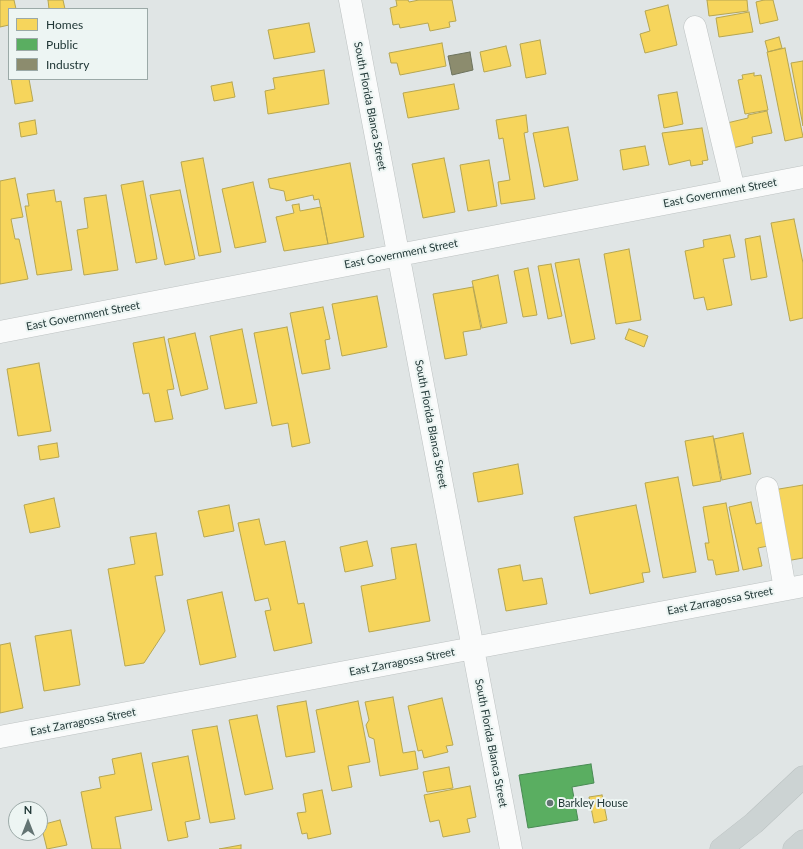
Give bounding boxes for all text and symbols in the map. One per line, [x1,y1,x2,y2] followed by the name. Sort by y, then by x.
[8,8,148,80] legend
[46,17,83,32] text: Homes
[46,37,78,52] text: Public
[351,40,389,172] street label: South Florida Blanca Street
[46,57,89,72] text: Industry
[662,176,778,210] street label: East Government Street
[343,237,459,271] street label: East Government Street
[25,299,141,333] street label: East Government Street
[412,358,450,490] street label: South Florida Blanca Street
[666,584,774,618] street label: East Zarragossa Street
[348,645,456,679] street label: East Zarragossa Street
[472,677,510,809] street label: South Florida Blanca Street
[29,705,137,739] street label: East Zarragossa Street
[558,796,628,810] place label: Barkley House
[545,798,555,808] marker: Barkley House
[8,801,48,841] north arrow
[24,803,32,816] text: N

